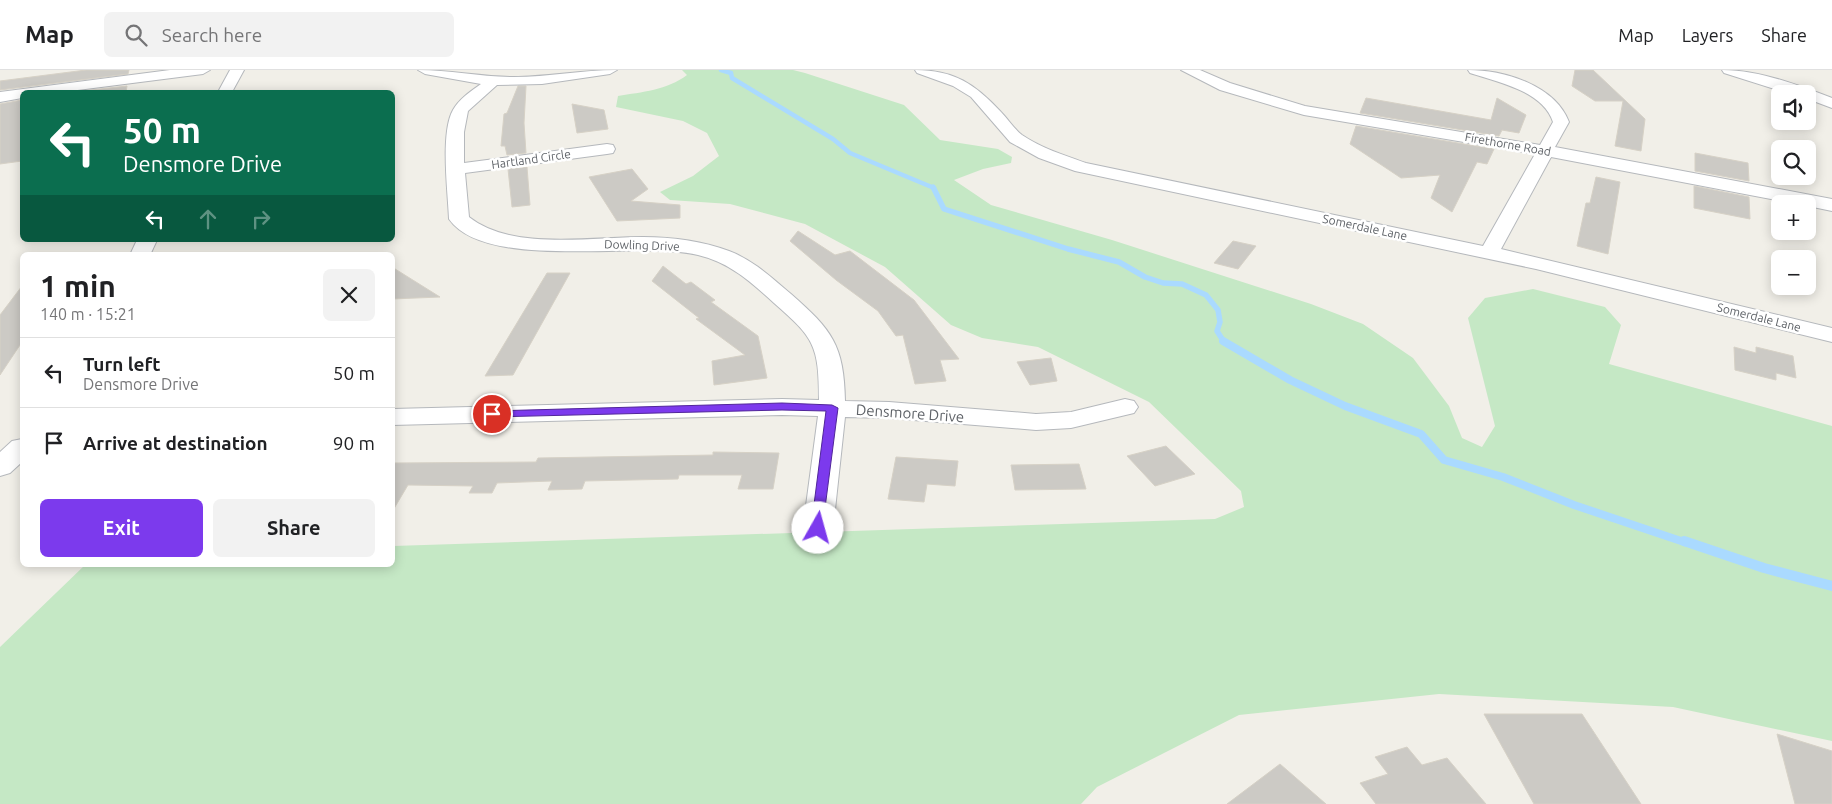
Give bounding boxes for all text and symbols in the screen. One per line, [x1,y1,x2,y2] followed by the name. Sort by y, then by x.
[104,12,454,57] search box
[25,21,74,48] text: Map
[122,21,150,49] icon: search
[162,24,262,46] text: Search here
[1618,25,1654,45] text: Map
[1682,25,1733,45] text: Layers
[1761,25,1807,45] text: Share
[1771,85,1816,295] map controls
[1771,85,1816,130] button: sound
[40,110,105,175] icon: left
[123,110,201,150] text: 50 m
[1464,130,1552,158] street label: Firethorne Road
[1771,140,1816,185] button: search
[491,147,571,171] street label: Hartland Circle
[123,151,282,176] text: Densmore Drive
[1771,195,1816,240] button: +
[141,205,169,233] icon: left
[194,205,222,233] icon: ahead
[247,205,275,233] icon: right
[1321,212,1409,242] street label: Somerdale Lane
[604,237,680,253] street label: Dowling Drive
[1771,250,1816,295] button: −
[40,269,116,303] text: 1 min
[323,269,375,321] button: close
[1716,300,1802,334] street label: Somerdale Lane
[40,305,136,323] text: 140 m · 15:21
[83,353,161,375] text: Turn left
[40,359,68,387] icon: left
[333,362,375,384] text: 50 m
[83,375,199,393] text: Densmore Drive
[471,393,513,435] pin
[478,400,506,428] icon: arrive
[855,401,965,425] street label: Densmore Drive
[40,429,68,457] icon: arrive
[83,432,268,454] text: Arrive at destination
[333,432,375,454] text: 90 m
[40,499,203,557] button: Exit
[213,499,375,557] button: Share
[791,501,843,553] position arrow

